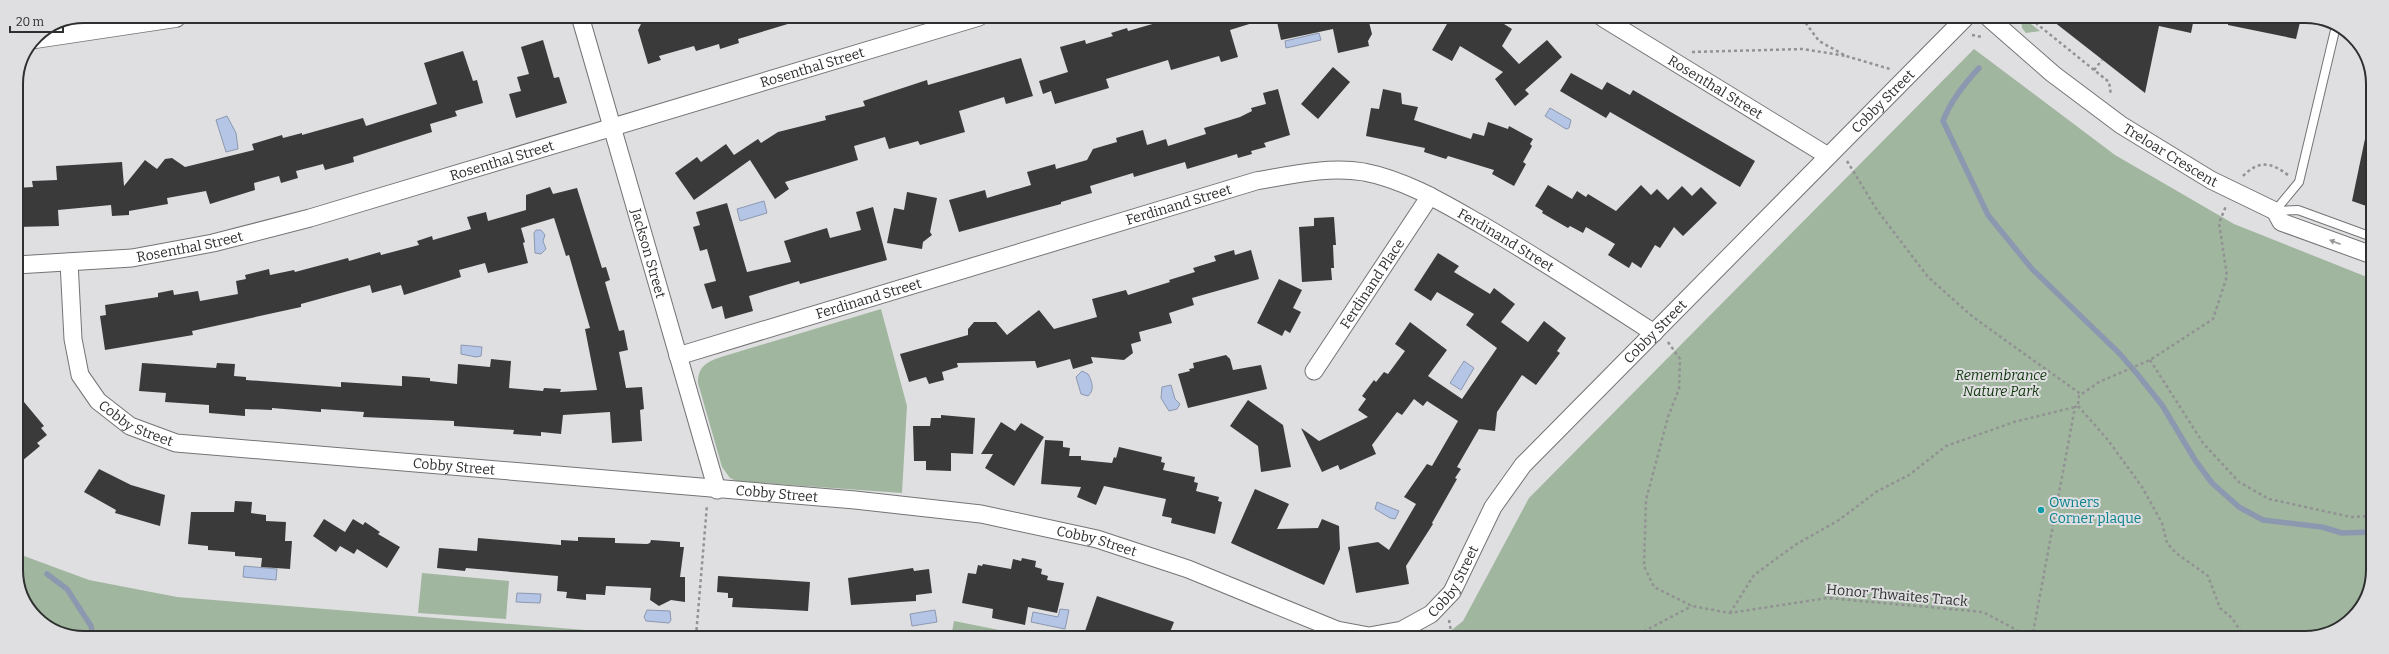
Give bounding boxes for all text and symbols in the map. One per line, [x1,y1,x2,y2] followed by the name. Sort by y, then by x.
[10,8,63,34] scale bar
[16,15,45,29] text: 20 m
[758,44,866,91] street label: Rosenthal Street
[1665,52,1766,123] street label: Rosenthal Street
[1848,66,1918,137] street label: Cobby Street
[2120,120,2220,191] street label: Treloar Crescent
[448,137,556,185] street label: Rosenthal Street
[1124,181,1234,229] street label: Ferdinand Street
[1455,205,1557,276] street label: Ferdinand Street
[627,206,669,300] street label: Jackson Street
[135,228,245,266] street label: Rosenthal Street
[1337,236,1408,332] street label: Ferdinand Place
[2329,238,2341,244] one-way arrow
[814,275,923,323] street label: Ferdinand Street
[1620,297,1690,367] street label: Cobby Street
[1955,367,2047,400] park label: Remembrance Nature Park
[95,397,175,450] street label: Cobby Street
[412,455,496,479] street label: Cobby Street
[735,482,819,506] street label: Cobby Street
[2049,494,2141,527] place label: Owners Corner plaque
[2036,505,2046,515] marker: Owners Corner plaque
[1055,523,1139,560] street label: Cobby Street
[1424,543,1482,621] street label: Cobby Street
[1825,581,1969,610] street label: Honor Thwaites Track

